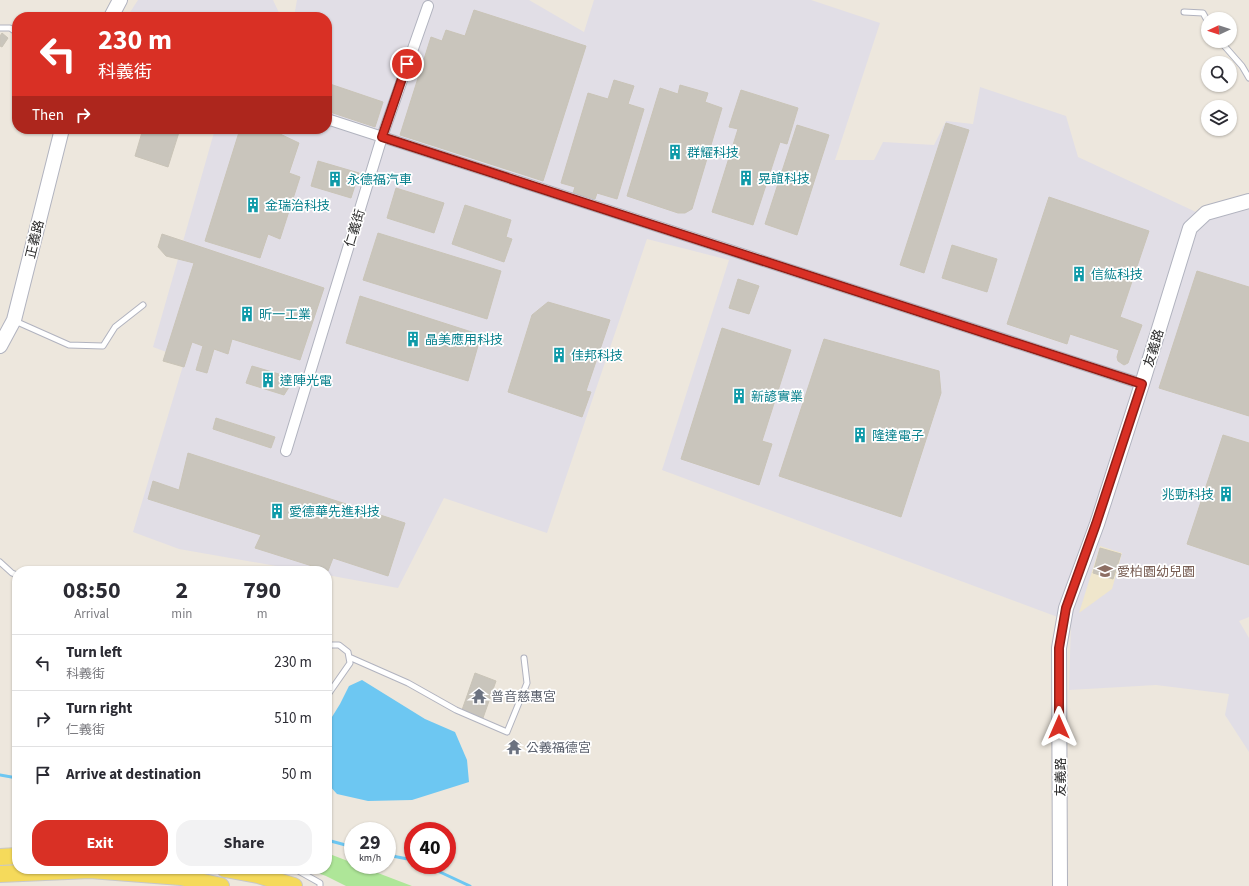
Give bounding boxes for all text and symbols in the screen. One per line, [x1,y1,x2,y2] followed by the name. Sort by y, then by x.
[1201,12,1237,48] north arrow
[1201,12,1237,136] map controls
[98,20,172,60] text: 230 m
[32,28,84,80] icon: left
[390,47,424,81] pin
[396,53,418,75] icon: arrive
[1201,56,1237,92] button: search
[98,60,152,85] text: 科義街
[1201,100,1237,136] button: layers
[72,104,94,126] icon: right
[32,105,64,126] text: Then
[666,143,684,161] building icon: 群耀科技
[687,144,739,162] place label: 群耀科技
[737,169,755,187] building icon: 晃誼科技
[326,170,344,188] building icon: 永德福汽車
[758,170,810,188] place label: 晃誼科技
[347,171,412,189] place label: 永德福汽車
[244,196,262,214] building icon: 金瑞治科技
[265,197,330,215] place label: 金瑞治科技
[341,207,369,250] street label: 仁義街
[22,218,48,260] street label: 正義路
[1070,265,1088,283] building icon: 信紘科技
[1091,266,1143,284] place label: 信紘科技
[238,305,256,323] building icon: 昕一工業
[259,306,311,324] place label: 昕一工業
[1140,327,1168,370] street label: 友義路
[404,330,422,348] building icon: 晶美應用科技
[425,331,503,349] place label: 晶美應用科技
[550,346,568,364] building icon: 佳邦科技
[571,347,623,365] place label: 佳邦科技
[259,371,277,389] building icon: 達陣光電
[280,372,332,390] place label: 達陣光電
[730,387,748,405] building icon: 新諺實業
[751,388,803,406] place label: 新諺實業
[851,426,869,444] building icon: 隆達電子
[872,427,924,445] place label: 隆達電子
[1217,485,1235,503] building icon: 兆勁科技
[1162,486,1214,504] place label: 兆勁科技
[268,502,286,520] building icon: 愛德華先進科技
[289,503,380,521] place label: 愛德華先進科技
[1096,562,1114,580] school or university icon: 愛柏園幼兒園
[1117,563,1195,581] place label: 愛柏園幼兒園
[63,573,121,608] text: 08:50
[176,573,188,608] text: 2
[243,573,281,608] text: 790
[74,605,109,623] text: Arrival
[171,605,192,623] text: min
[257,605,268,623] text: m
[66,642,122,663] text: Turn left
[32,652,54,674] icon: left
[274,652,312,673] text: 230 m
[66,665,105,683] text: 科義街
[470,687,488,705] temple icon: 普音慈惠宮
[491,688,556,706] place label: 普音慈惠宮
[66,698,132,719] text: Turn right
[1038,706,1080,748] position arrow
[32,708,54,730] icon: right
[274,708,312,729] text: 510 m
[66,721,105,739] text: 仁義街
[505,738,523,756] temple icon: 公義福德宮
[526,739,591,757] place label: 公義福德宮
[1052,757,1070,797] street label: 友義路
[32,764,54,786] icon: arrive
[66,764,201,785] text: Arrive at destination
[282,764,312,785] text: 50 m
[32,820,168,866] button: Exit
[176,820,312,866] button: Share
[404,822,456,874] speed limit sign: 40
[359,829,381,857] text: 29
[359,851,381,865] text: km/h

